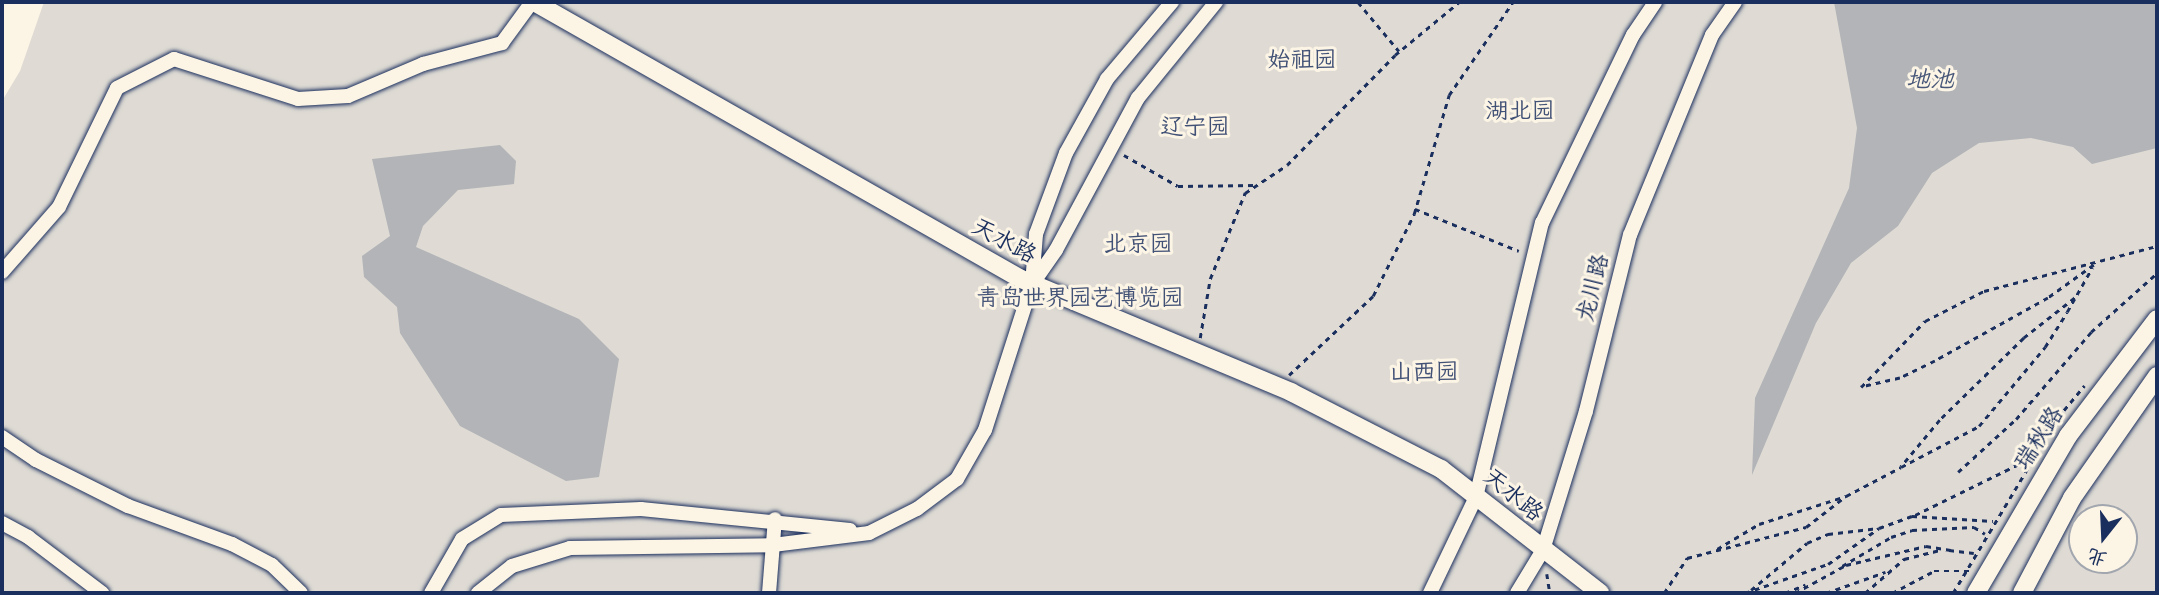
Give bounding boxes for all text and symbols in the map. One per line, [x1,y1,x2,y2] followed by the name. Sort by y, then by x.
[1268,46,1336,74] park label: 始祖园
[1906,66,1954,94] water label: 地池
[1486,97,1554,125] park label: 湖北园
[1161,113,1229,141] park label: 辽宁园
[967,213,1041,269] street label: 天水路
[1104,230,1172,258] park label: 北京园
[1571,251,1615,325] street label: 龙川路
[977,284,1183,312] park label: 青岛世界园艺博览园
[1390,358,1458,386] park label: 山西园
[2009,402,2069,474] street label: 瑞秋路
[1478,463,1548,527] street label: 天水路
[2068,504,2138,574] north arrow
[2084,543,2110,571] text: 北

